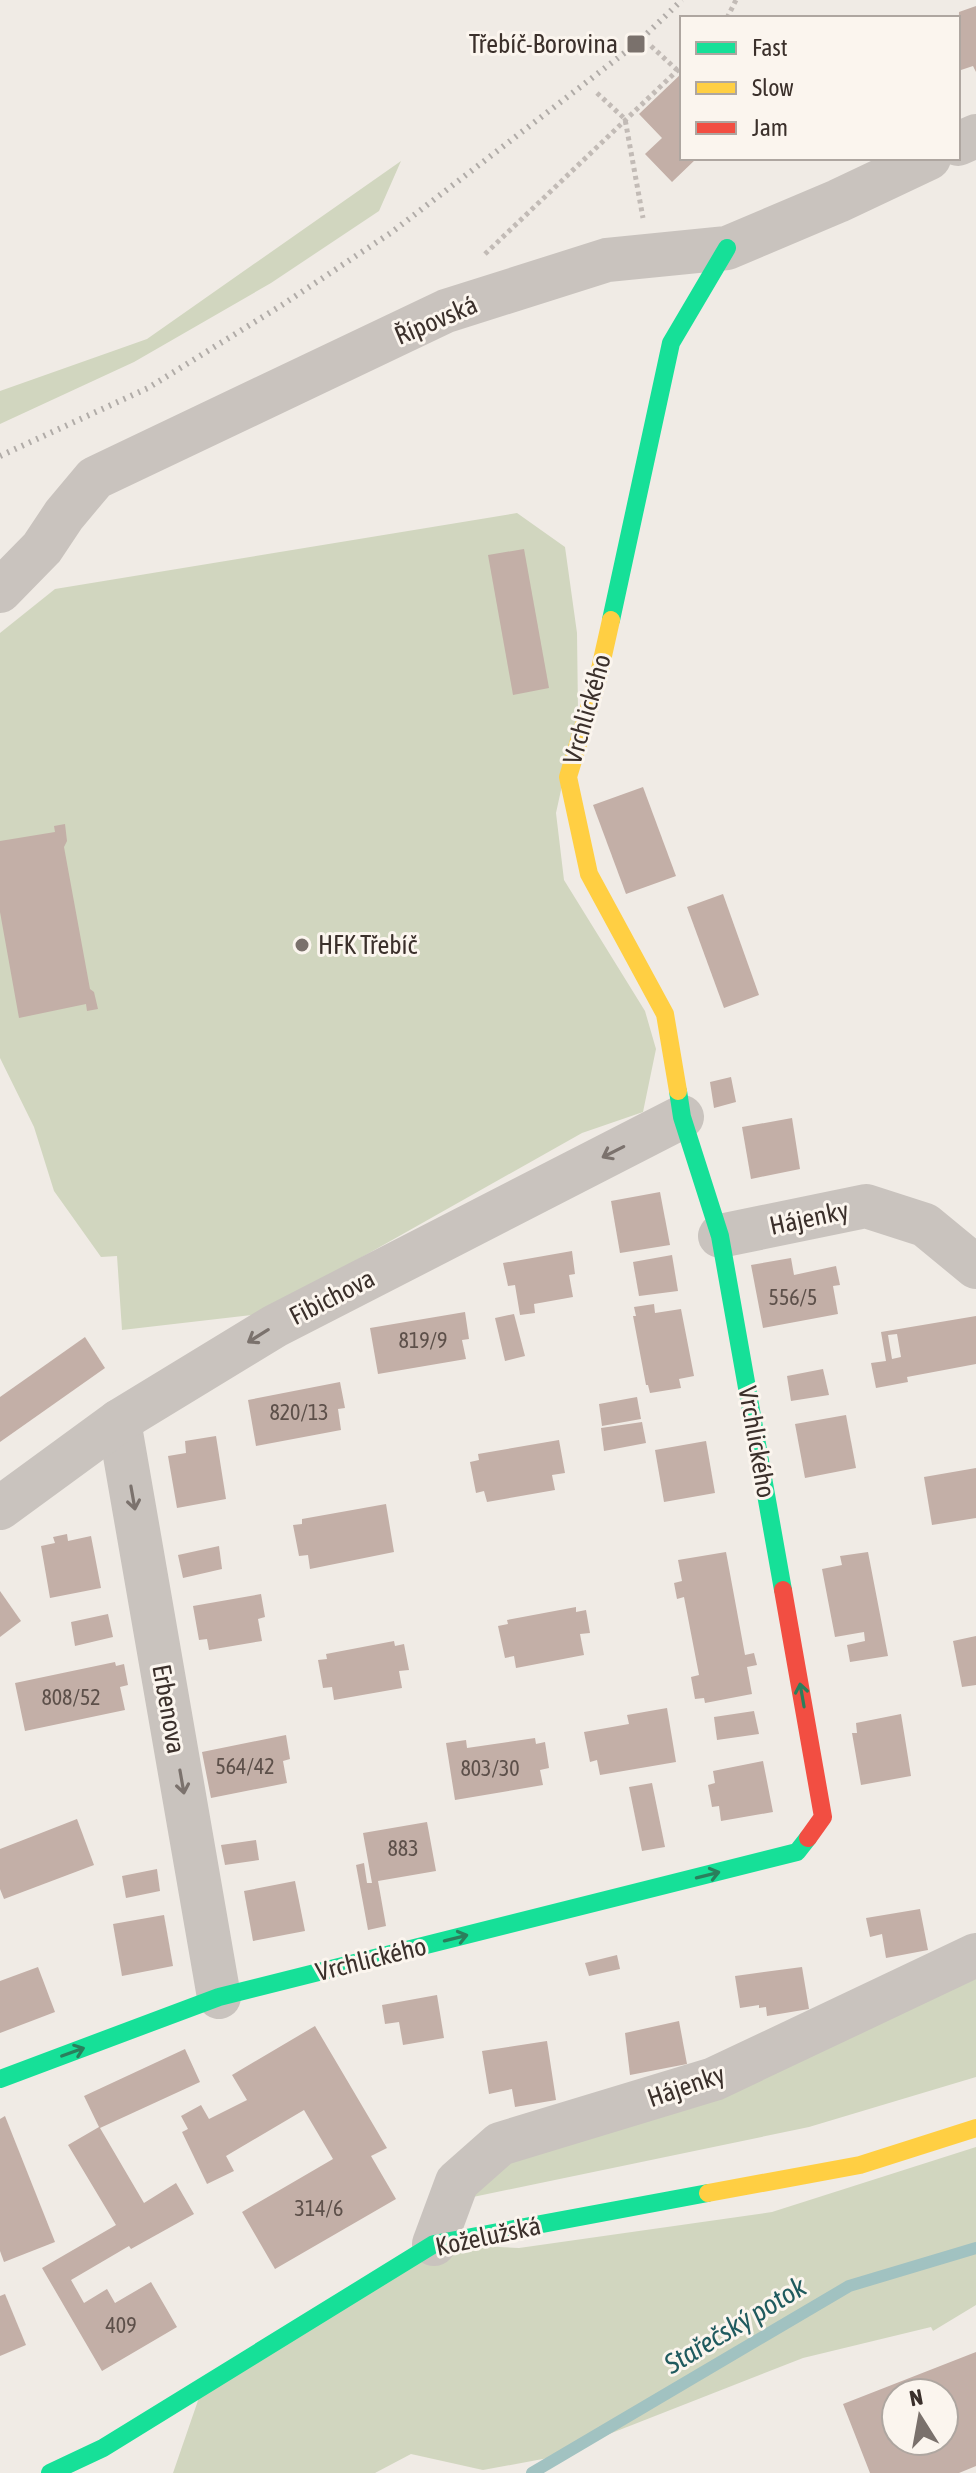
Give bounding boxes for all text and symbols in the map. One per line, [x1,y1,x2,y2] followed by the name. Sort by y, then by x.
[680,16,960,160] legend
[469,29,618,59] place label: Třebíč-Borovina
[625,33,647,55] marker: Třebíč-Borovina
[752,34,788,61] text: Fast
[752,74,794,101] text: Slow
[752,114,788,141] text: Jam
[390,289,482,351] street label: Řípovská
[557,651,617,767] street label: Vrchlického
[318,930,418,960] place label: HFK Třebíč
[293,936,311,954] marker: HFK Třebíč
[601,1145,625,1161] one-way arrow
[767,1195,851,1241] street label: Hájenky
[284,1263,380,1331] street label: Fibichova
[769,1284,817,1310] house number: 556/5
[399,1327,447,1353] house number: 819/9
[247,1329,270,1345] one-way arrow
[732,1384,782,1500] street label: Vrchlického
[269,1399,329,1425] house number: 820/13
[126,1485,141,1510] one-way arrow
[146,1662,192,1756] street label: Erbenova
[793,1682,808,1708] one-way arrow
[41,1684,101,1710] house number: 808/52
[215,1753,275,1779] house number: 564/42
[460,1755,520,1781] house number: 803/30
[175,1769,190,1794] one-way arrow
[387,1835,419,1861] house number: 883
[695,1866,720,1881] one-way arrow
[442,1929,468,1944] one-way arrow
[313,1931,429,1987] street label: Vrchlického
[60,2044,85,2058] one-way arrow
[643,2059,729,2113] street label: Hájenky
[295,2195,343,2221] house number: 314/6
[433,2210,543,2262] street label: Koželužská
[657,2270,812,2380] water label: Stařečský potok
[105,2312,137,2338] house number: 409
[880,2377,960,2457] north arrow
[907,2383,925,2411] text: N

